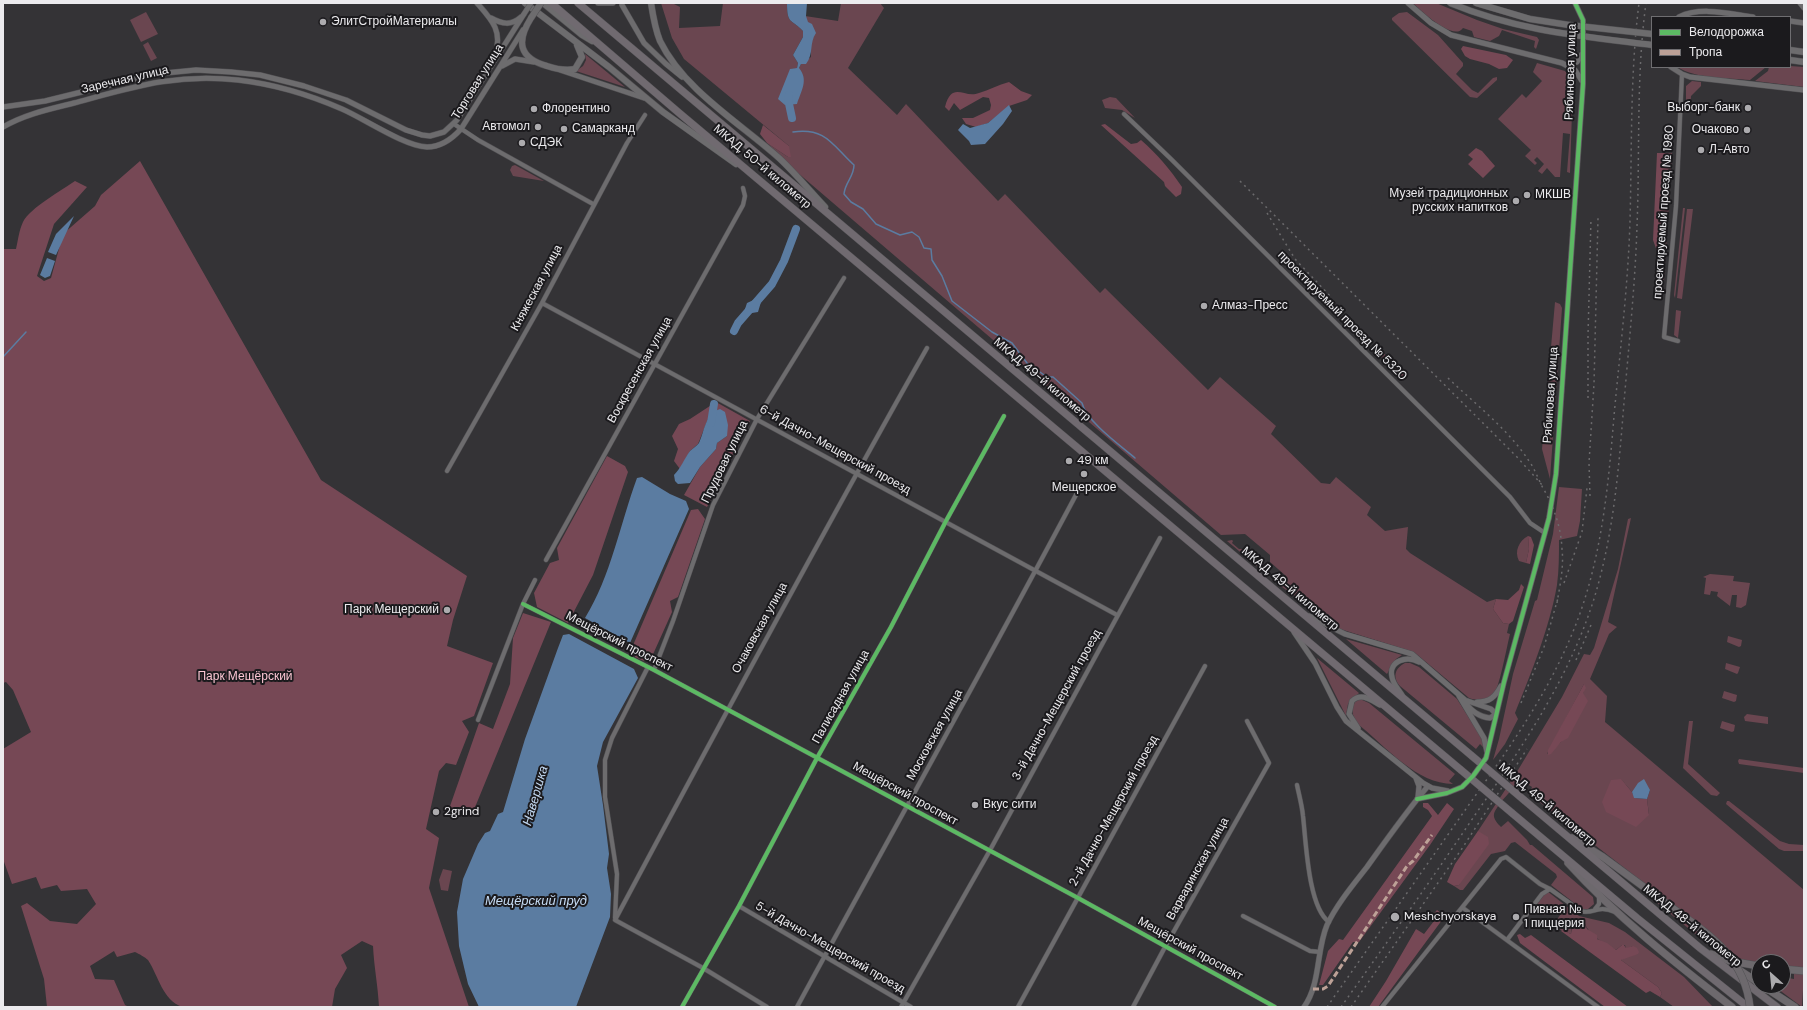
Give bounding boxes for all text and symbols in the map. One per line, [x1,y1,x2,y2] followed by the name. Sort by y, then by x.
[331,15,457,29] place label: ЭлитСтройМатериалы
[1651,16,1791,68] legend
[318,17,328,27] marker: ЭлитСтройМатериалы
[1562,23,1580,121] street label: Рябиновая улица
[1689,24,1764,40] text: Велодорожка
[449,42,507,122] street label: Торговая улица
[1689,44,1722,60] text: Тропа
[80,63,170,97] street label: Заречная улица
[1667,101,1740,115] place label: Выборг-банк
[542,102,610,116] place label: Флорентино
[1743,103,1753,113] marker: Выборг-банк
[529,104,539,114] marker: Флорентино
[482,120,530,134] place label: Автомол
[533,122,543,132] marker: Автомол
[572,122,635,136] place label: Самарканд
[710,122,814,212] street label: МКАД, 50-й километр
[1692,123,1739,137] place label: Очаково
[559,124,569,134] marker: Самарканд
[1651,125,1677,299] street label: проектируемый проезд № 1980
[1742,125,1752,135] marker: Очаково
[530,136,562,150] place label: СДЭК
[517,138,527,148] marker: СДЭК
[1709,143,1750,157] place label: Л-Авто
[1696,145,1706,155] marker: Л-Авто
[1389,187,1508,215] place label: Музей традиционных русских напитков
[1535,188,1571,202] place label: МКШВ
[1522,190,1532,200] marker: МКШВ
[1511,196,1521,206] marker: Музей традиционных русских напитков
[508,242,566,334] street label: Княжеская улица
[1274,248,1410,384] street label: проектируемый проезд № 5320
[1212,299,1288,313] place label: Алмаз-Пресс
[1199,301,1209,311] marker: Алмаз-Пресс
[605,314,675,426] street label: Воскресенская улица
[990,335,1094,425] street label: МКАД, 49-й километр
[1540,346,1562,444] street label: Рябиновая улица
[757,402,913,498] street label: 6-й Дачно-Мещерский проезд
[699,418,751,506] street label: Прудовая улица
[1077,454,1109,468] place label: 49 км
[1064,456,1074,466] marker: 49 км
[1079,469,1089,479] marker: Мещерское
[1052,481,1116,495] place label: Мещерское
[1238,544,1342,634] street label: МКАД, 49-й километр
[729,580,791,676] street label: Очаковская улица
[344,603,439,617] place label: Парк Мещерский
[442,605,452,615] marker: Парк Мещерский
[563,609,675,675] street label: Мещёрский проспект
[1009,627,1105,783] street label: 3-й Дачно-Мещерский проезд
[809,648,873,746] street label: Палисадная улица
[197,670,293,684] park label: Парк Мещёрский
[904,687,966,783] street label: Московская улица
[1066,733,1162,889] street label: 2-й Дачно-Мещерский проезд
[850,759,960,829] street label: Мещёрский проспект
[1495,760,1599,850] street label: МКАД, 49-й километр
[520,764,552,828] water label: Навершка
[983,798,1036,812] place label: Вкус сити
[970,800,980,810] marker: Вкус сити
[444,805,479,819] place label: 2grind
[431,807,441,817] marker: 2grind
[1164,815,1232,923] street label: Варваринская улица
[1640,882,1744,970] street label: МКАД, 48-й километр
[485,894,587,910] water label: Мещёрский пруд
[753,899,907,997] street label: 5-й Дачно-Мещерский проезд
[1524,903,1584,931] place label: Пивная № 1 пиццерия
[1404,910,1496,924] place label: Meshchyorskaya
[1389,911,1401,923] marker: Meshchyorskaya
[1511,912,1521,922] marker: Пивная № 1 пиццерия
[1135,914,1245,984] street label: Мещёрский проспект
[1751,954,1791,994] north arrow
[1759,956,1773,972] text: С

